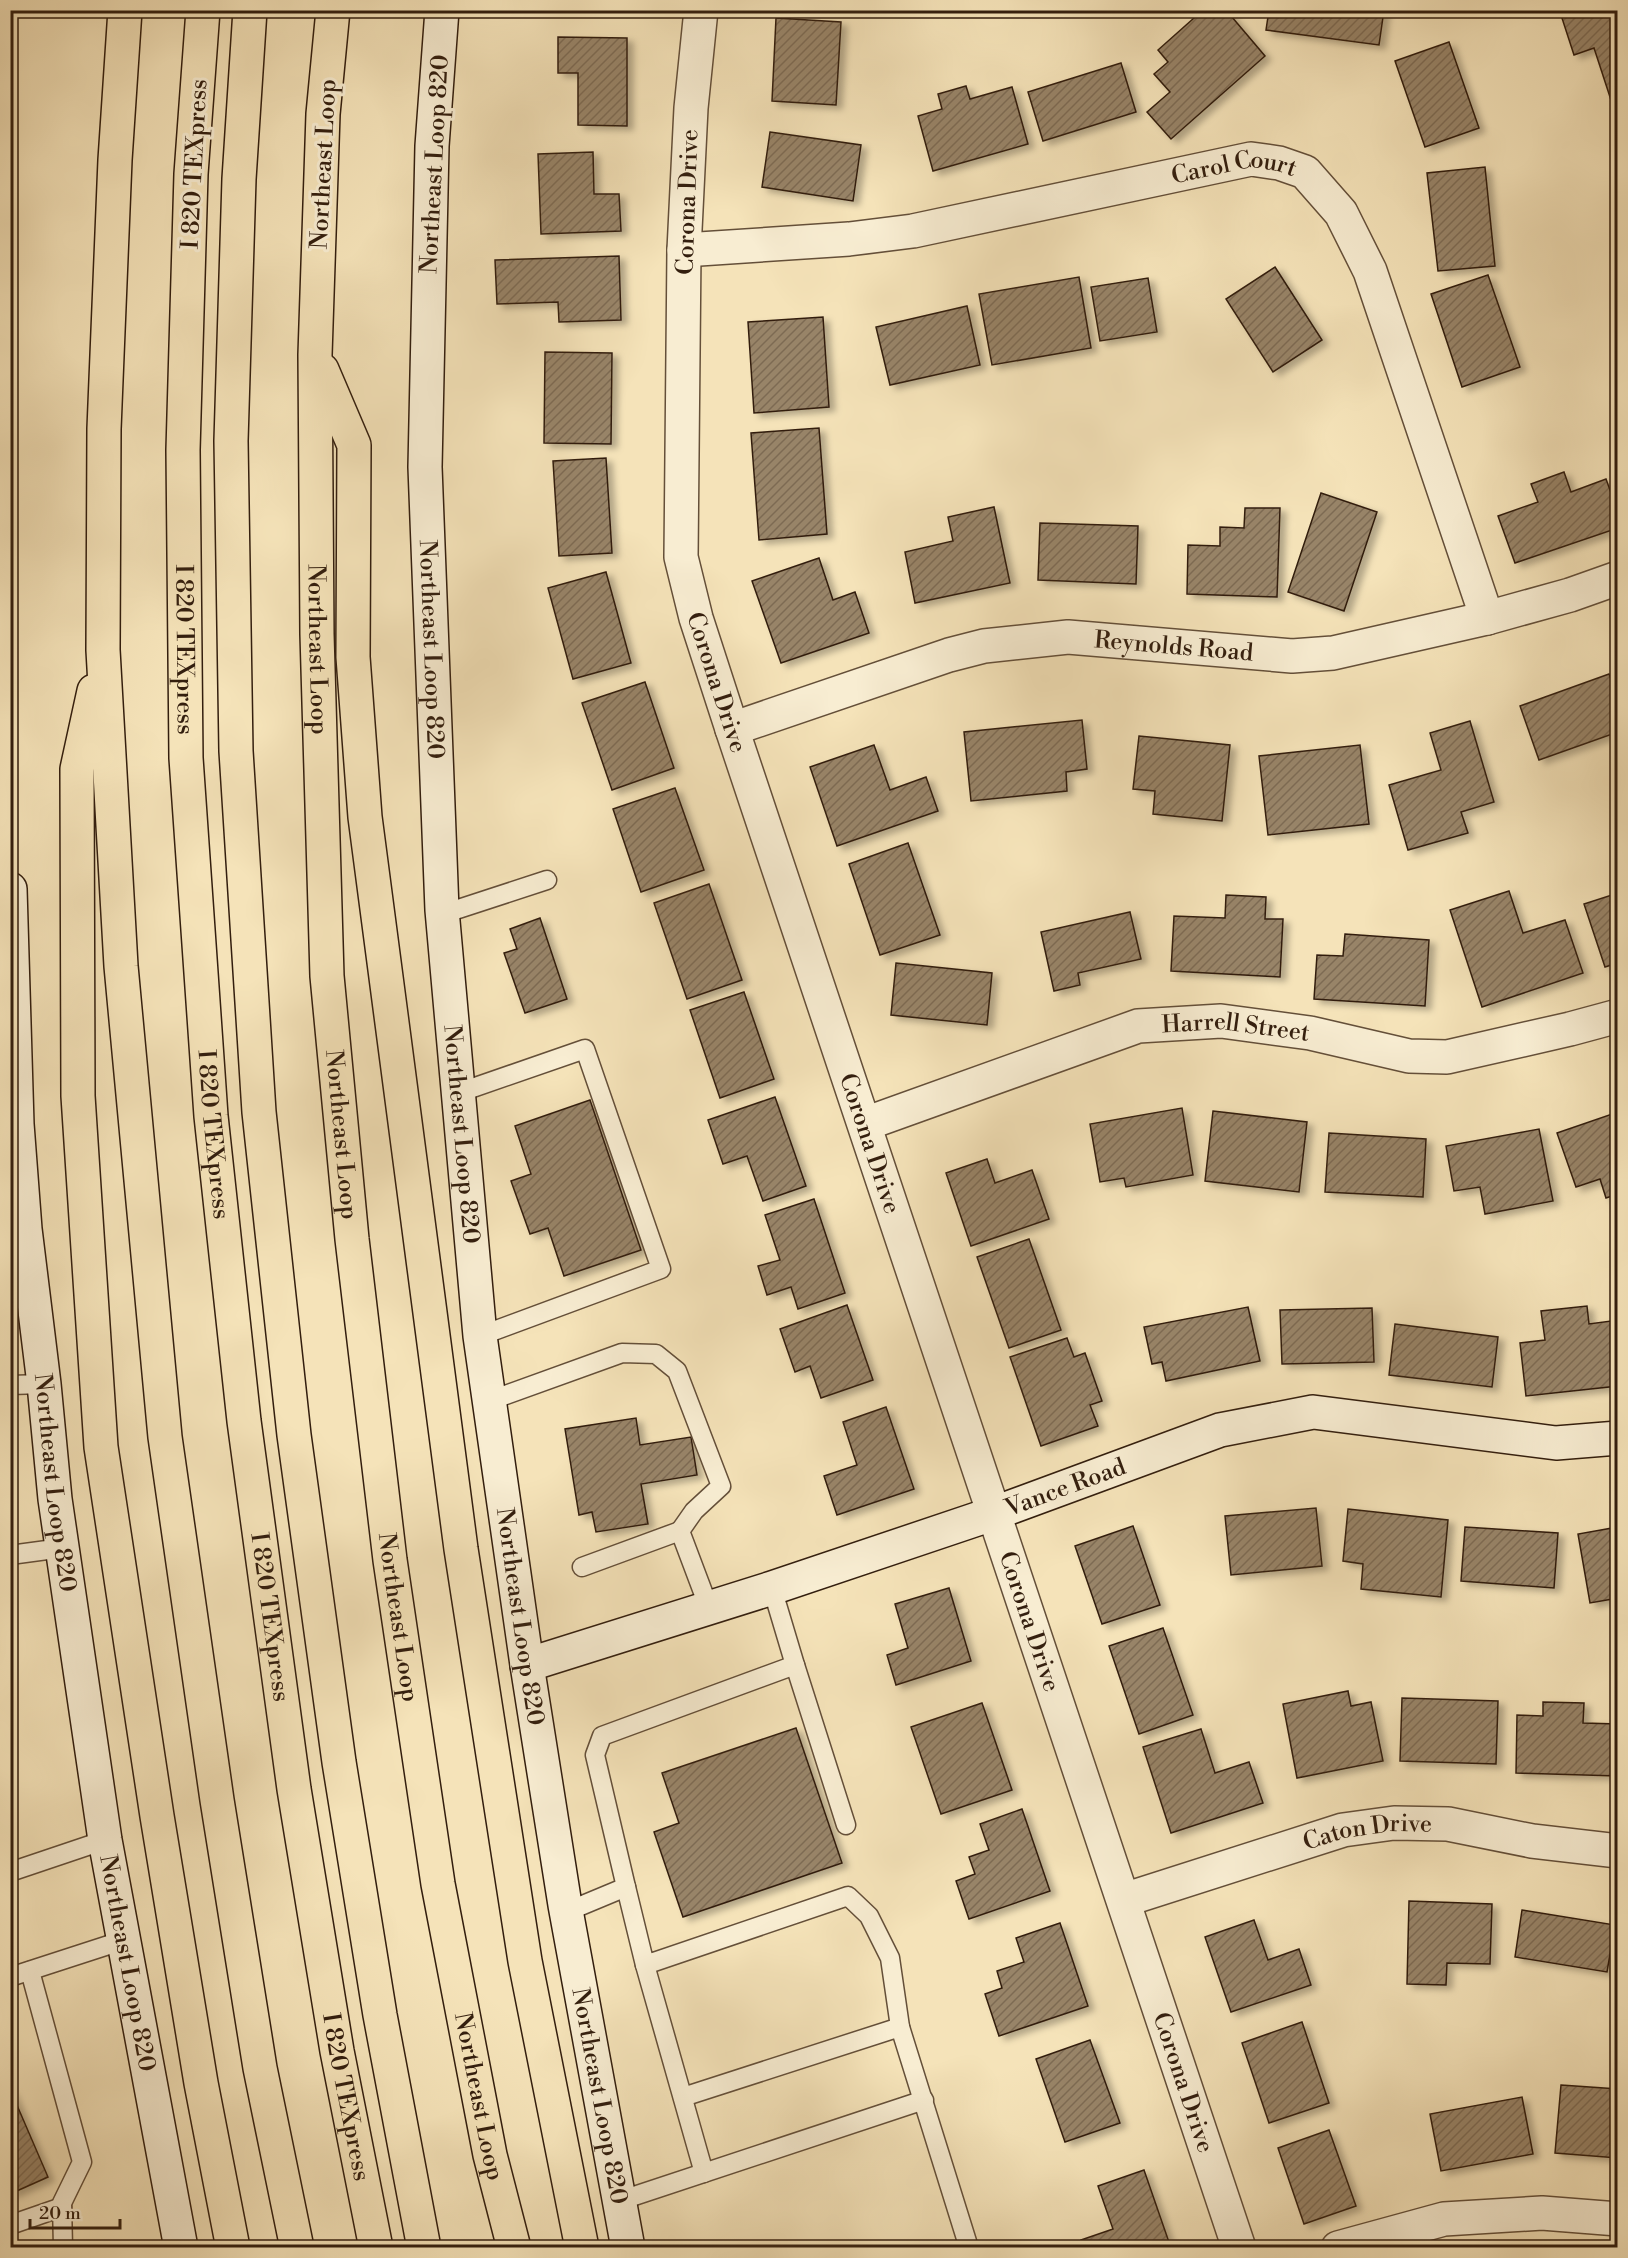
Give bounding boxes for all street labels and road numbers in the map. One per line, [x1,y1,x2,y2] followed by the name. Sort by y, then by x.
[414,54,456,274] street label: Northeast Loop 820
[176,78,214,250] street label: I 820 TEXpress
[305,78,343,250] street label: Northeast Loop
[670,129,706,276] street label: Corona Drive
[1169,145,1301,192] street label: Carol Court
[412,539,450,760] street label: Northeast Loop 820
[168,564,200,735] street label: I 820 TEXpress
[300,564,334,735] street label: Northeast Loop
[679,608,753,757] street label: Corona Drive
[1093,625,1255,669] street label: Reynolds Road
[1161,1007,1312,1049] street label: Harrell Street
[436,1024,486,1245] street label: Northeast Loop 820
[318,1048,364,1221] street label: Northeast Loop
[190,1049,236,1221] street label: I 820 TEXpress
[832,1070,907,1218] street label: Corona Drive
[27,1372,82,1594] street label: Northeast Loop 820
[1000,1452,1130,1524] street label: Vance Road
[489,1506,550,1728] street label: Northeast Loop 820
[243,1531,296,1703] street label: I 820 TEXpress
[371,1531,425,1704] street label: Northeast Loop
[992,1548,1066,1696] street label: Corona Drive
[1299,1809,1432,1858] street label: Caton Drive
[92,1853,162,2074] street label: Northeast Loop 820
[564,1985,634,2207] street label: Northeast Loop 820
[1145,2009,1220,2157] street label: Corona Drive
[447,2010,510,2184] street label: Northeast Loop
[315,2011,376,2184] street label: I 820 TEXpress

